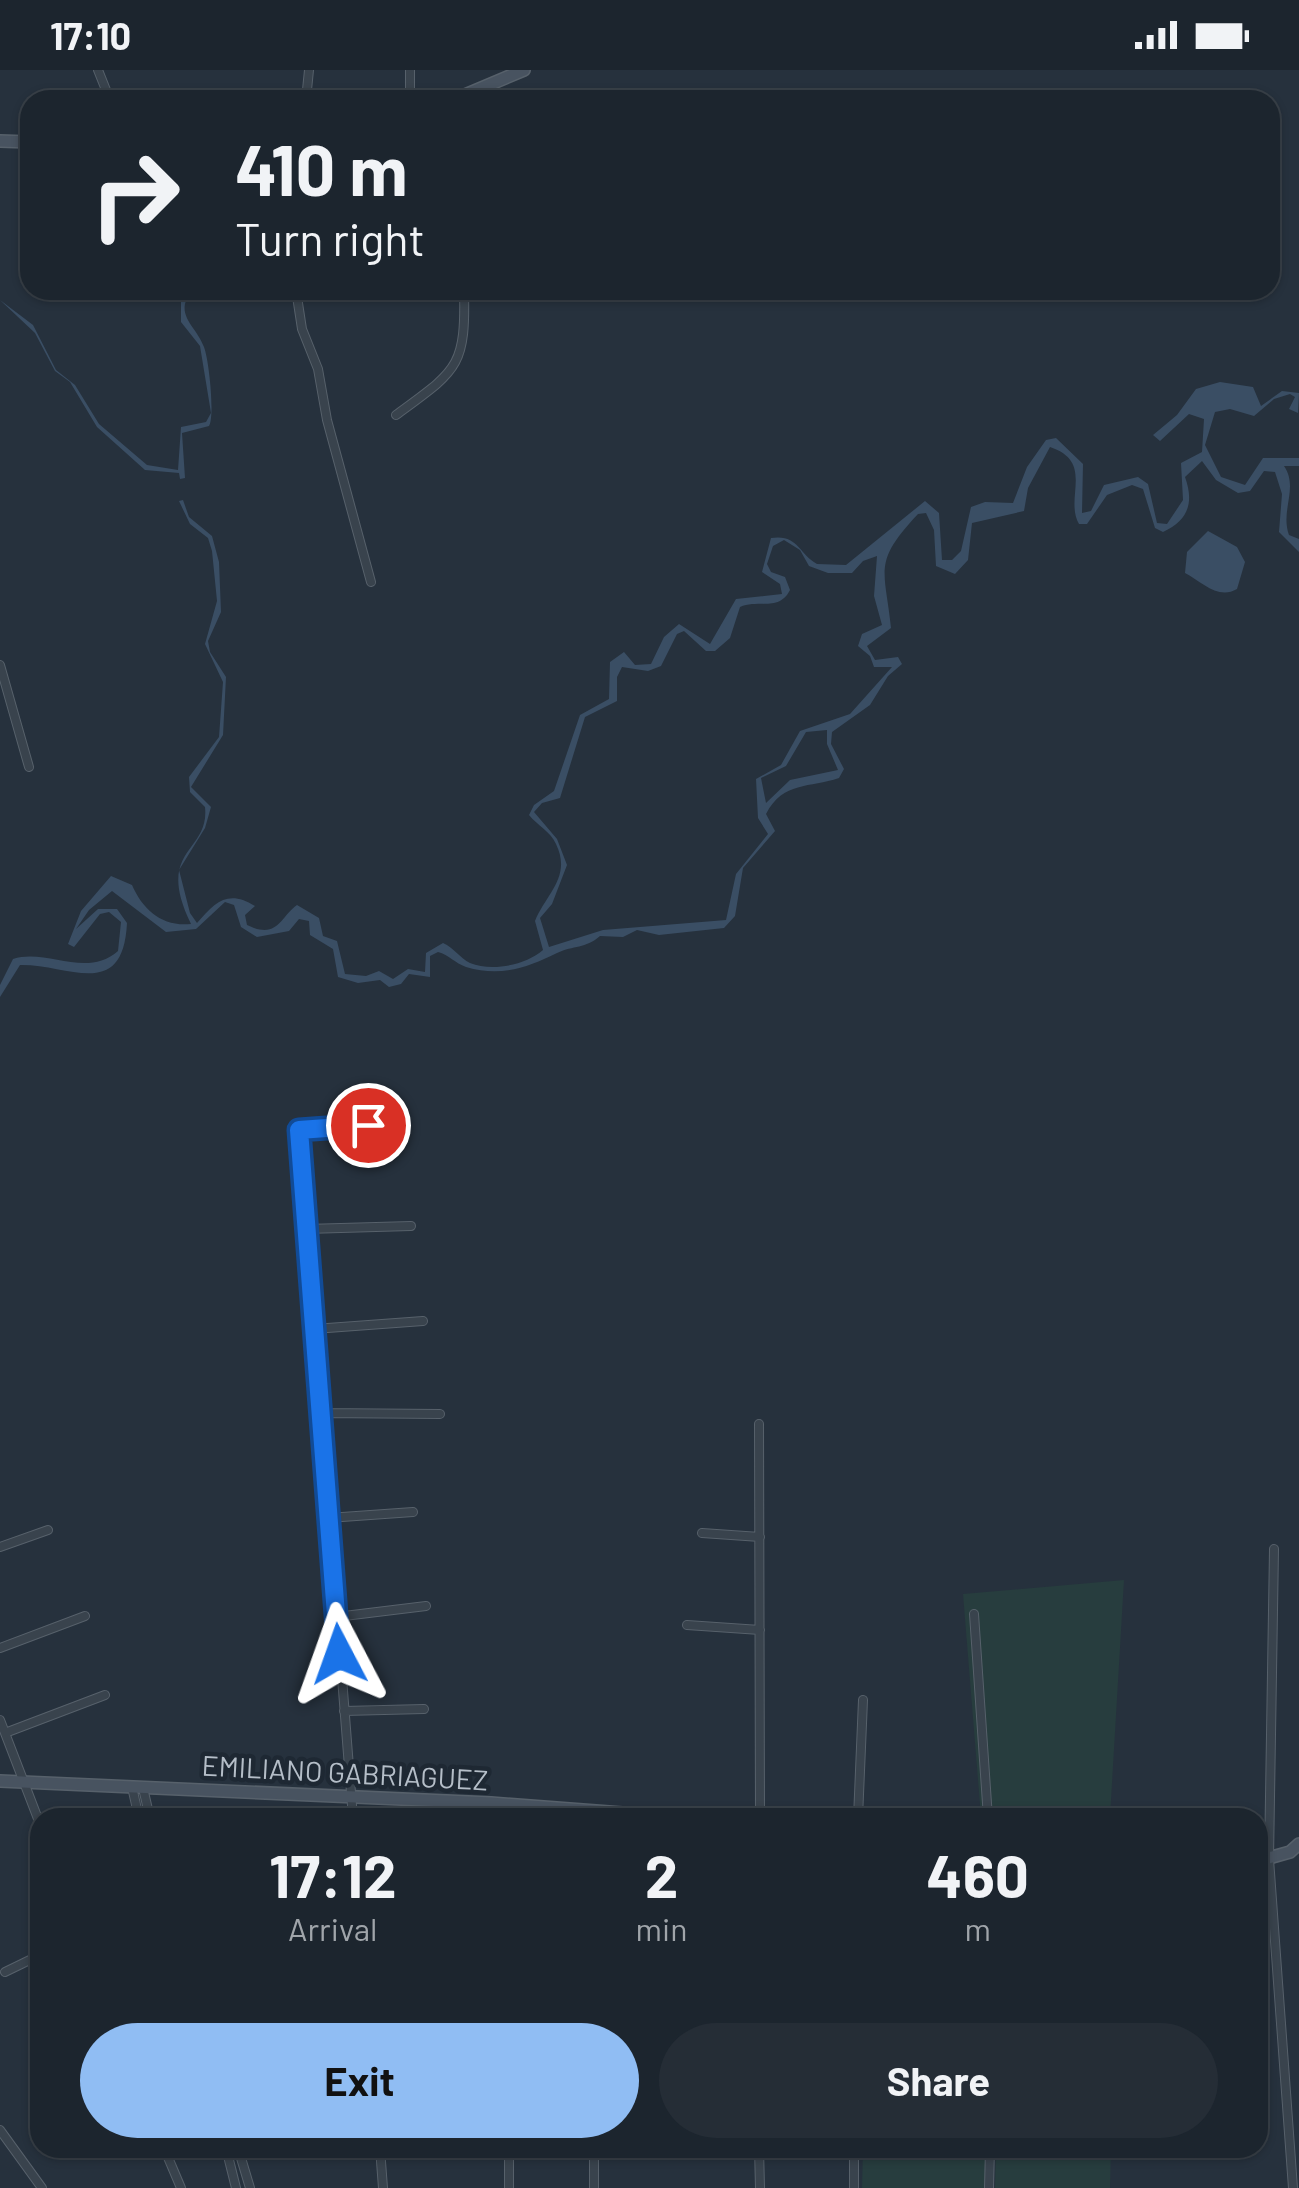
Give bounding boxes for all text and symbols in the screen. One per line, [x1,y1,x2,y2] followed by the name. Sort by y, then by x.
[50,12,131,58] text: 17:10
[235,126,408,210] text: 410 m
[70,130,200,260] icon: right
[235,211,425,265] text: Turn right
[326,1083,411,1168] pin
[341,1098,396,1153] icon: arrive
[287,1602,391,1706] position arrow
[201,1748,489,1796] street label: EMILIANO GABRIAGUEZ
[269,1838,397,1910] text: 17:12
[645,1838,678,1910] text: 2
[926,1838,1029,1910] text: 460
[288,1909,377,1947] text: Arrival
[636,1909,687,1947] text: min
[964,1909,991,1947] text: m
[80,2023,639,2138] button: Exit
[659,2023,1218,2138] button: Share

